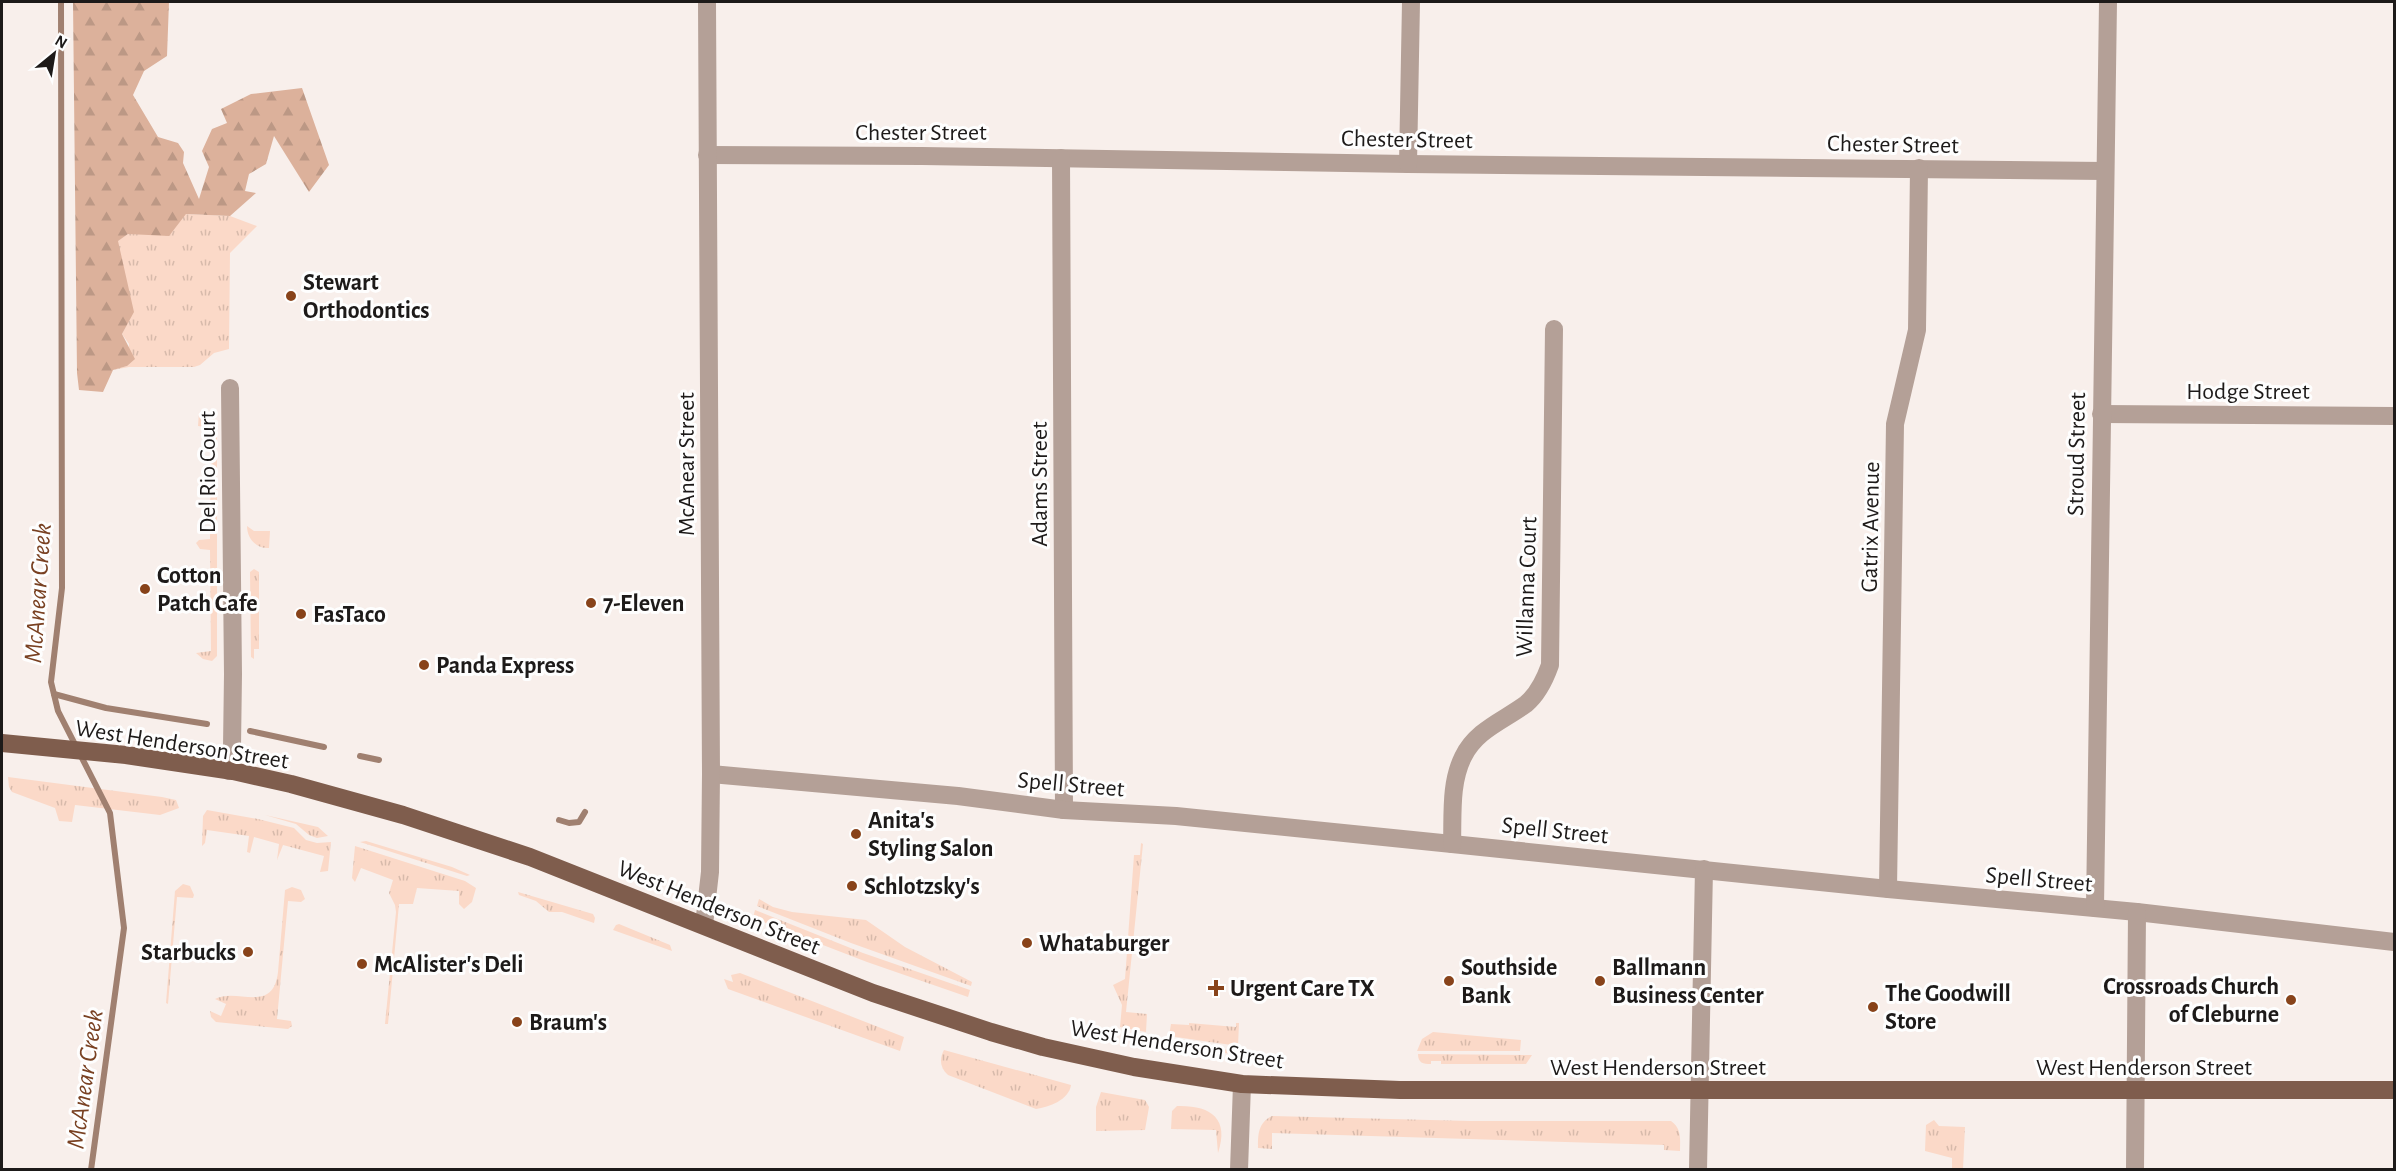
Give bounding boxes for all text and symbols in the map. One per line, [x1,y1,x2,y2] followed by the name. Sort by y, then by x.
[24,24,84,84] north arrow
[52,32,70,52] text: N
[855,121,987,145] street label: Chester Street
[1341,127,1473,153] street label: Chester Street
[1827,132,1959,158] street label: Chester Street
[303,271,429,323] place label: Stewart Orthodontics
[284,289,298,303] marker: Stewart Orthodontics
[2186,380,2310,404] street label: Hodge Street
[675,392,699,536] street label: McAnear Street
[2064,392,2090,516] street label: Stroud Street
[196,410,220,533] street label: Del Rio Court
[1028,421,1052,547] street label: Adams Street
[1858,461,1884,593] street label: Gatrix Avenue
[1513,516,1541,658] street label: Willanna Court
[20,522,56,664] water label: McAnear Creek
[157,564,257,616] place label: Cotton Patch Cafe
[138,582,152,596] marker: Cotton Patch Cafe
[603,592,684,616] place label: 7-Eleven
[584,596,598,610] marker: 7-Eleven
[313,603,386,627] place label: FasTaco
[294,607,308,621] marker: FasTaco
[436,654,574,678] place label: Panda Express
[417,658,431,672] marker: Panda Express
[73,716,291,774] street label: West Henderson Street
[1017,768,1126,802] street label: Spell Street
[868,809,994,861] place label: Anita's Styling Salon
[1500,813,1610,849] street label: Spell Street
[849,827,863,841] marker: Anita's Styling Salon
[614,856,823,960] street label: West Henderson Street
[1985,863,2094,897] street label: Spell Street
[864,875,980,899] place label: Schlotzsky's
[845,879,859,893] marker: Schlotzsky's
[1039,932,1170,956] place label: Whataburger
[1020,936,1034,950] marker: Whataburger
[141,941,236,965] place label: Starbucks
[241,945,255,959] marker: Starbucks
[374,953,523,977] place label: McAlister's Deli
[1461,956,1557,1008] place label: Southside Bank
[1612,956,1764,1008] place label: Ballmann Business Center
[355,957,369,971] marker: McAlister's Deli
[1442,974,1456,988] marker: Southside Bank
[1593,974,1607,988] marker: Ballmann Business Center
[2103,975,2279,1027] place label: Crossroads Church of Cleburne
[1230,977,1375,1001] place label: Urgent Care TX
[1207,979,1225,997] marker: Urgent Care TX
[1885,982,2011,1034] place label: The Goodwill Store
[2284,993,2298,1007] marker: Crossroads Church of Cleburne
[1866,1000,1880,1014] marker: The Goodwill Store
[62,1008,108,1150] water label: McAnear Creek
[529,1011,607,1035] place label: Braum's
[510,1015,524,1029] marker: Braum's
[1068,1016,1286,1074] street label: West Henderson Street
[1550,1056,1766,1080] street label: West Henderson Street
[2036,1056,2252,1080] street label: West Henderson Street

